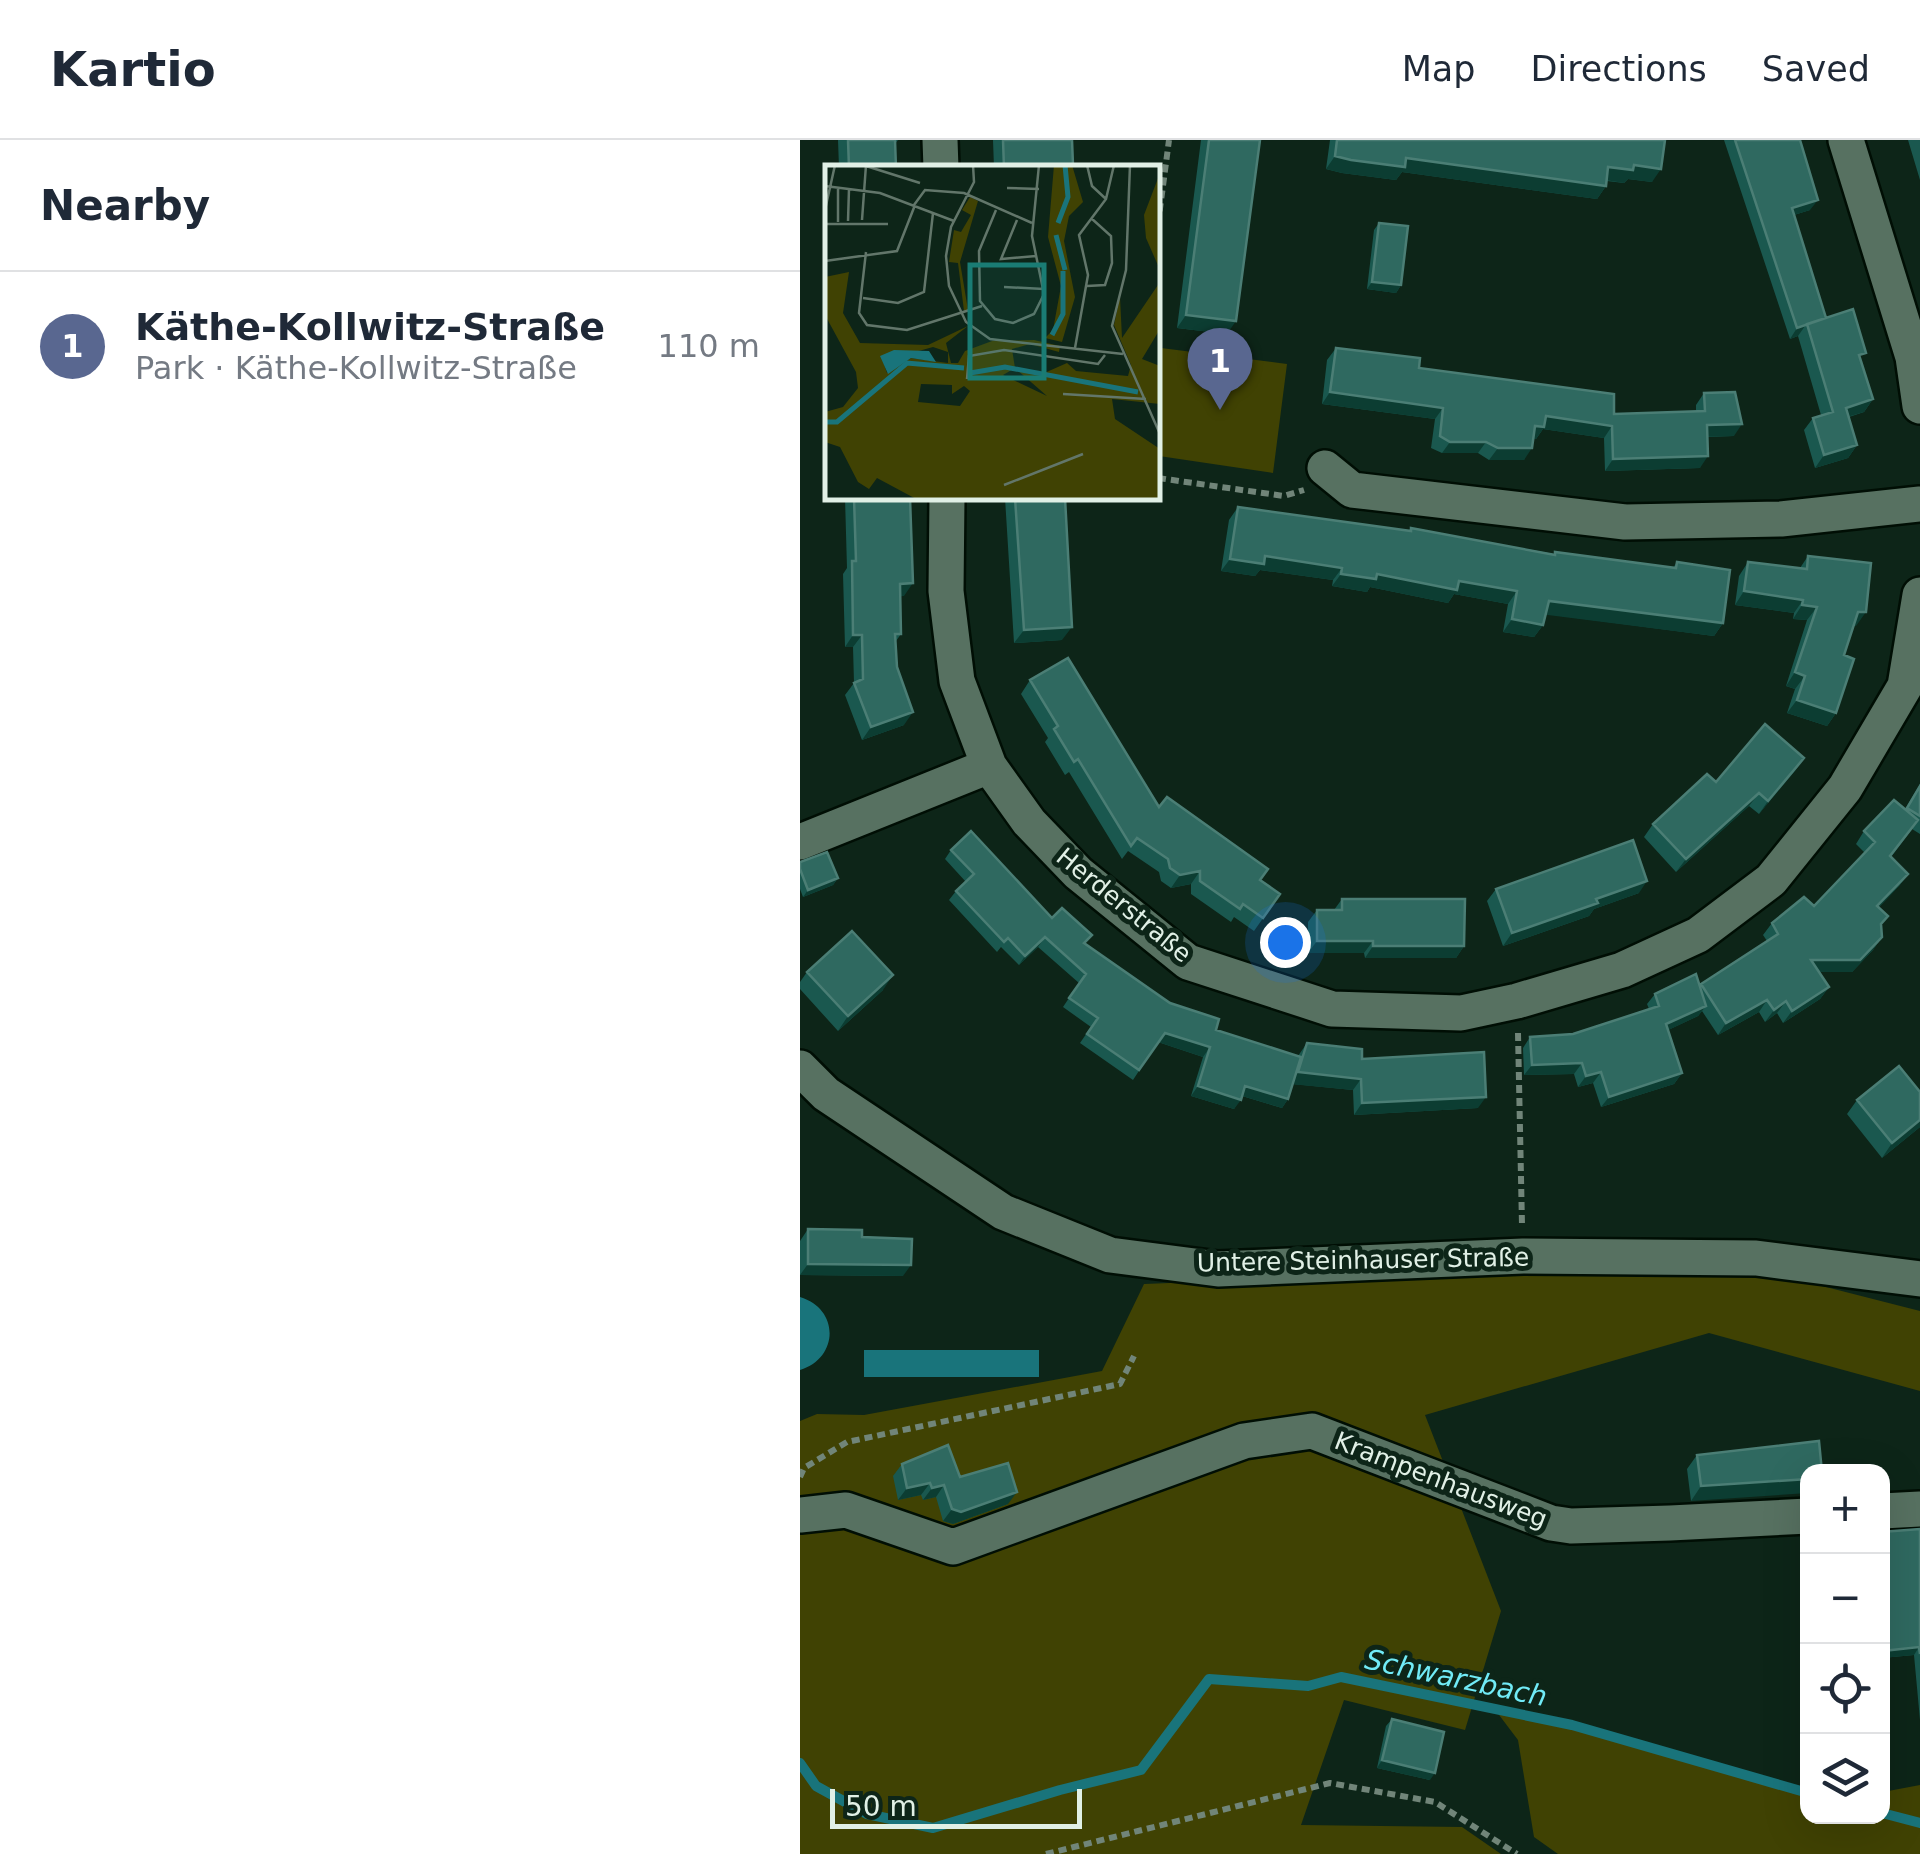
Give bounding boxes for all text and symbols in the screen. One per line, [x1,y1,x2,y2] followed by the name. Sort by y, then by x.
[50,41,216,97] text: Kartio
[1402,49,1476,89] text: Map
[1531,49,1707,89] text: Directions
[1762,49,1870,89] text: Saved
[825,165,1160,500] inset map
[40,181,210,230] text: Nearby
[135,305,605,349] text: Käthe-Kollwitz-Straße
[61,327,84,365] text: 1
[658,327,760,365] text: 110 m
[1188,328,1252,410] pin: 1
[135,349,577,387] text: Park · Käthe-Kollwitz-Straße
[1051,842,1197,968] street label: Herderstraße
[1260,917,1311,968] your location
[1197,1243,1529,1277] street label: Untere Steinhauser Straße
[1331,1426,1551,1534] street label: Krampenhausweg
[1800,1464,1890,1824] map controls
[1800,1464,1890,1554] button: +
[1800,1554,1890,1644] button: −
[1362,1643,1550,1713] water label: Schwarzbach
[1800,1644,1890,1734] button: locate
[1800,1734,1890,1824] button: layers
[830,1784,1082,1828] scale bar
[845,1790,917,1823] text: 50 m

